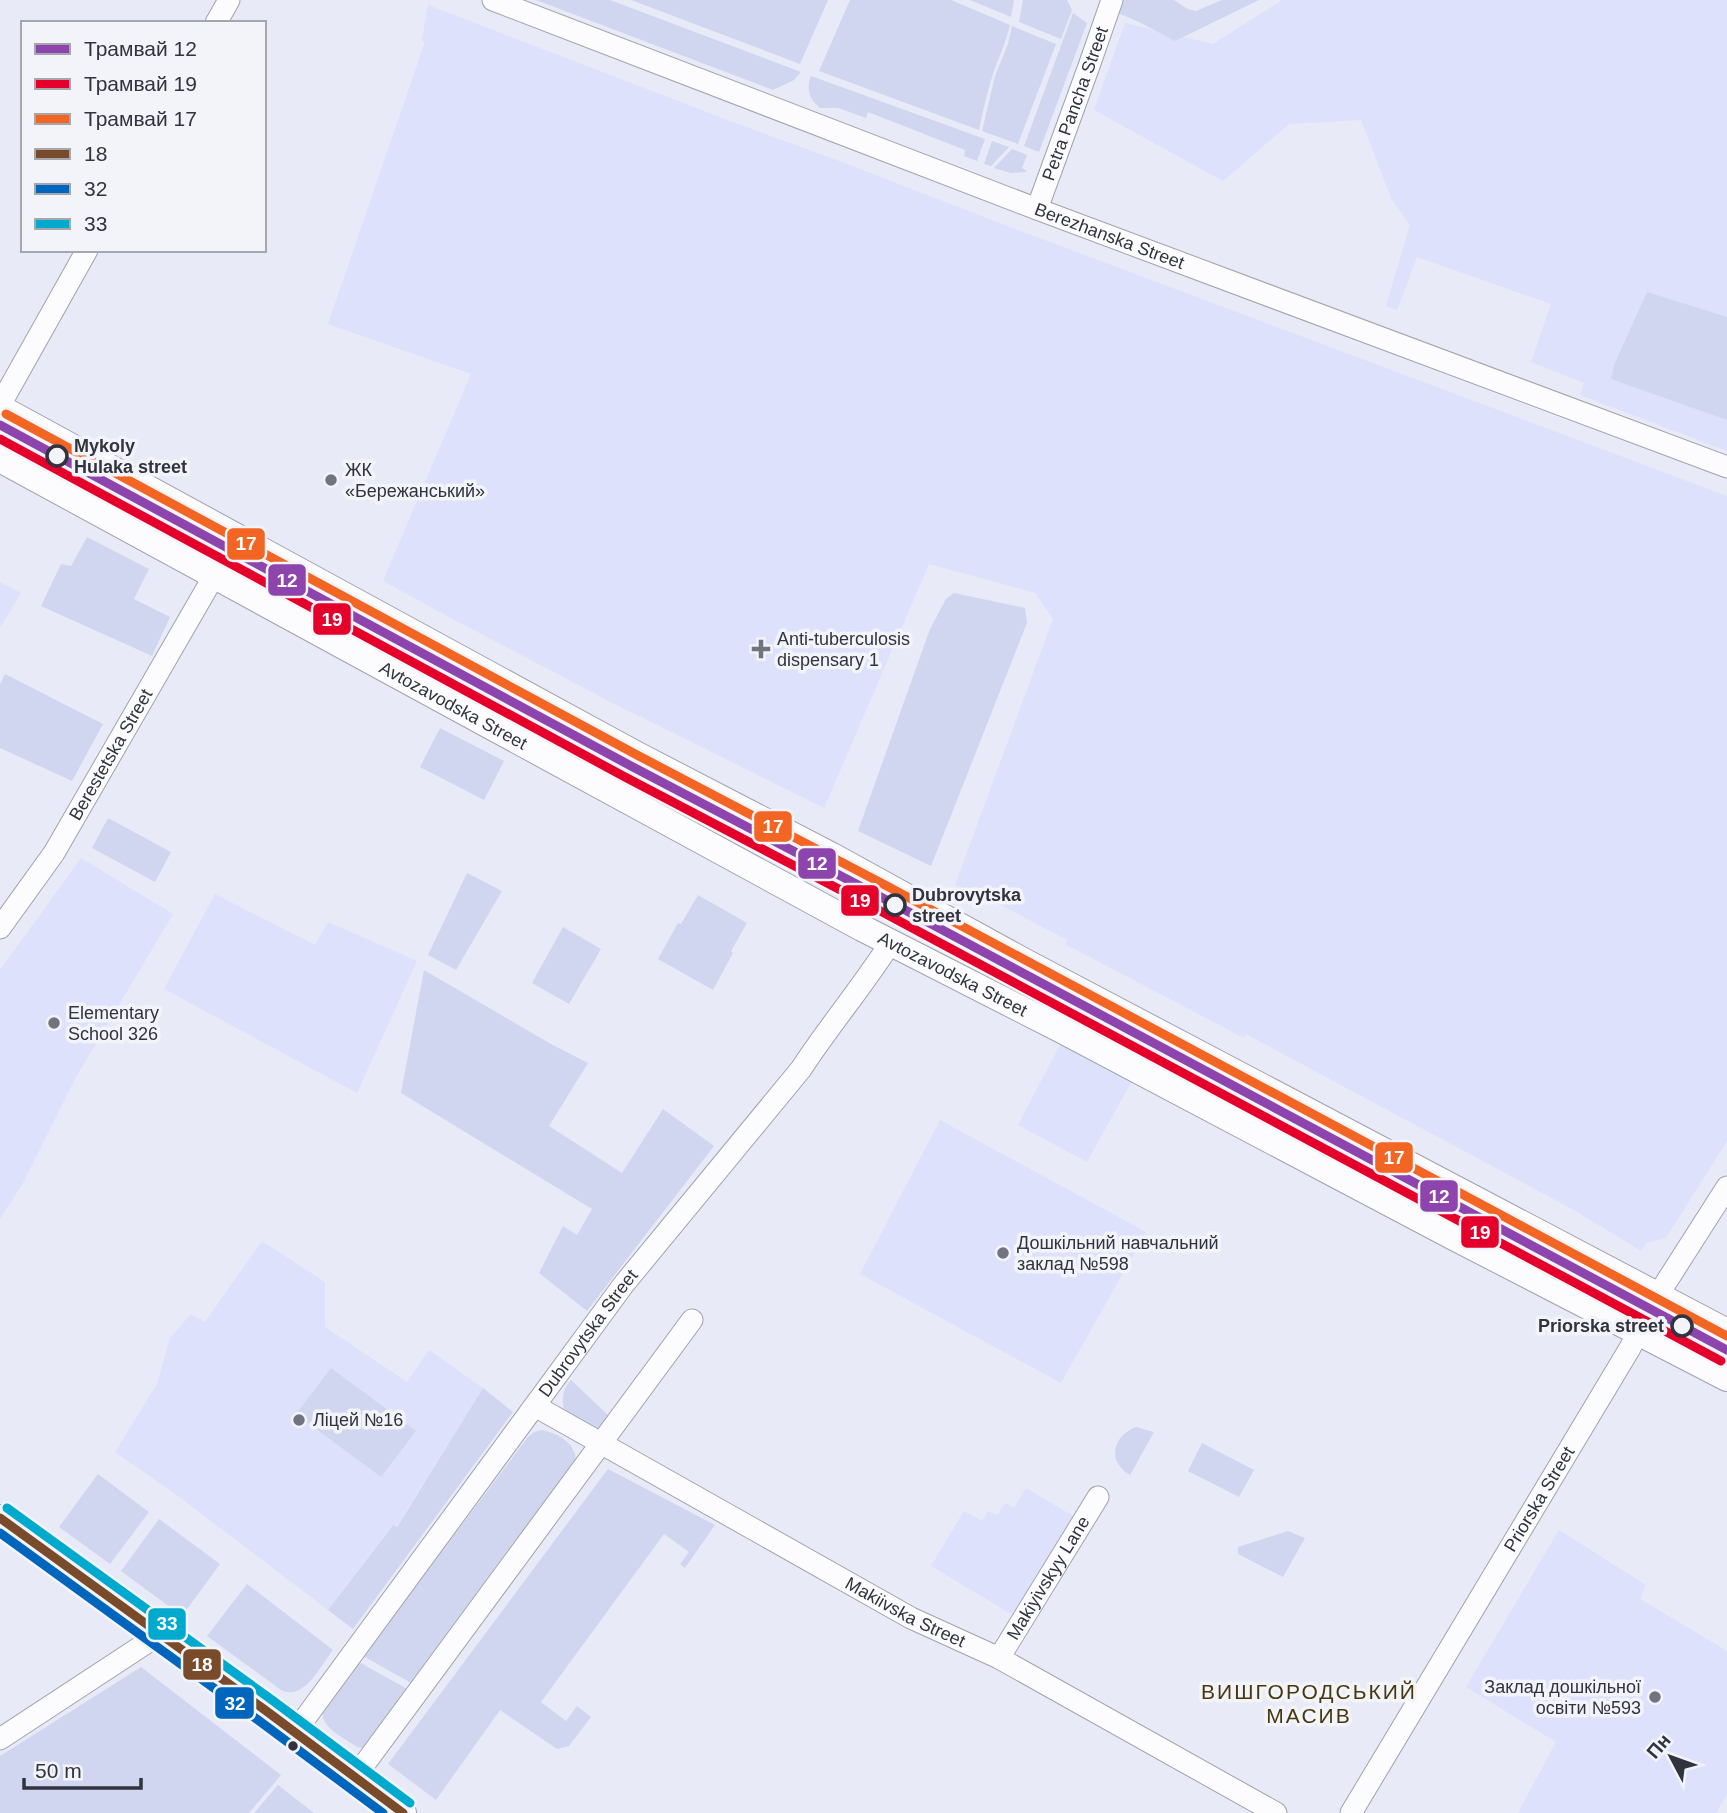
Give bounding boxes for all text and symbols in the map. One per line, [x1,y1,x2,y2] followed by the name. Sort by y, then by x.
[21,21,266,252] legend
[1038,24,1112,183] street label: Petra Pancha Street
[84,37,197,60] text: Трамвай 12
[84,72,197,95] text: Трамвай 19
[84,107,197,130] text: Трамвай 17
[84,142,107,165] text: 18
[84,177,107,200] text: 32
[1032,199,1187,273] street label: Berezhanska Street
[84,212,107,235] text: 33
[74,436,187,477] place label: Mykoly Hulaka street
[46,445,68,467] marker: Mykoly Hulaka street
[345,460,485,501] place label: ЖК «Бережанський»
[323,472,339,488] marker: ЖК «Бережанський»
[226,527,266,561] line badge: 17
[235,533,257,554] text: 17
[267,563,307,597] line badge: 12
[276,570,298,591] text: 12
[312,602,352,636] line badge: 19
[321,609,343,630] text: 19
[777,629,910,670] place label: Anti-tuberculosis dispensary 1
[751,639,771,659] marker: Anti-tuberculosis dispensary 1
[376,657,530,754] street label: Avtozavodska Street
[65,685,157,824] street label: Berestetska Street
[753,810,793,843] line badge: 17
[762,816,784,837] text: 17
[797,847,837,880] line badge: 12
[806,853,828,874] text: 12
[840,884,880,917] line badge: 19
[912,885,1022,926] place label: Dubrovytska street
[849,890,871,911] text: 19
[884,894,906,916] marker: Dubrovytska street
[875,928,1031,1021] street label: Avtozavodska Street
[68,1003,159,1044] place label: Elementary School 326
[46,1015,62,1031] marker: Elementary School 326
[1374,1141,1414,1174] line badge: 17
[1383,1147,1405,1168] text: 17
[1419,1179,1459,1213] line badge: 12
[1428,1186,1450,1207] text: 12
[1460,1215,1500,1249] line badge: 19
[1469,1222,1491,1243] text: 19
[1017,1233,1219,1274] place label: Дошкільний навчальний заклад №598
[995,1245,1011,1261] marker: Дошкільний навчальний заклад №598
[535,1265,642,1401] street label: Dubrovytska Street
[1671,1315,1693,1337] marker: Priorska street
[1538,1316,1664,1336] place label: Priorska street
[313,1410,403,1430] place label: Ліцей №16
[291,1412,307,1428] marker: Ліцей №16
[1500,1443,1579,1555] street label: Priorska Street
[1003,1513,1094,1643] street label: Makiyivskyy Lane
[842,1573,968,1651] street label: Makiivska Street
[147,1607,187,1641] line badge: 33
[156,1613,178,1634] text: 33
[182,1648,222,1681] line badge: 18
[191,1654,213,1675] text: 18
[1484,1677,1641,1718] place label: Заклад дошкільної освіти №593
[1201,1680,1417,1727] district label: ВИШГОРОДСЬКИЙ МАСИВ
[214,1686,255,1720] line badge: 32
[1647,1689,1663,1705] marker: Заклад дошкільної освіти №593
[224,1693,246,1714] text: 32
[1636,1722,1706,1792] north arrow
[1642,1730,1675,1763] text: Пн
[286,1739,300,1753] unlabelled marker
[24,1746,142,1790] scale bar
[35,1759,82,1782] text: 50 m

